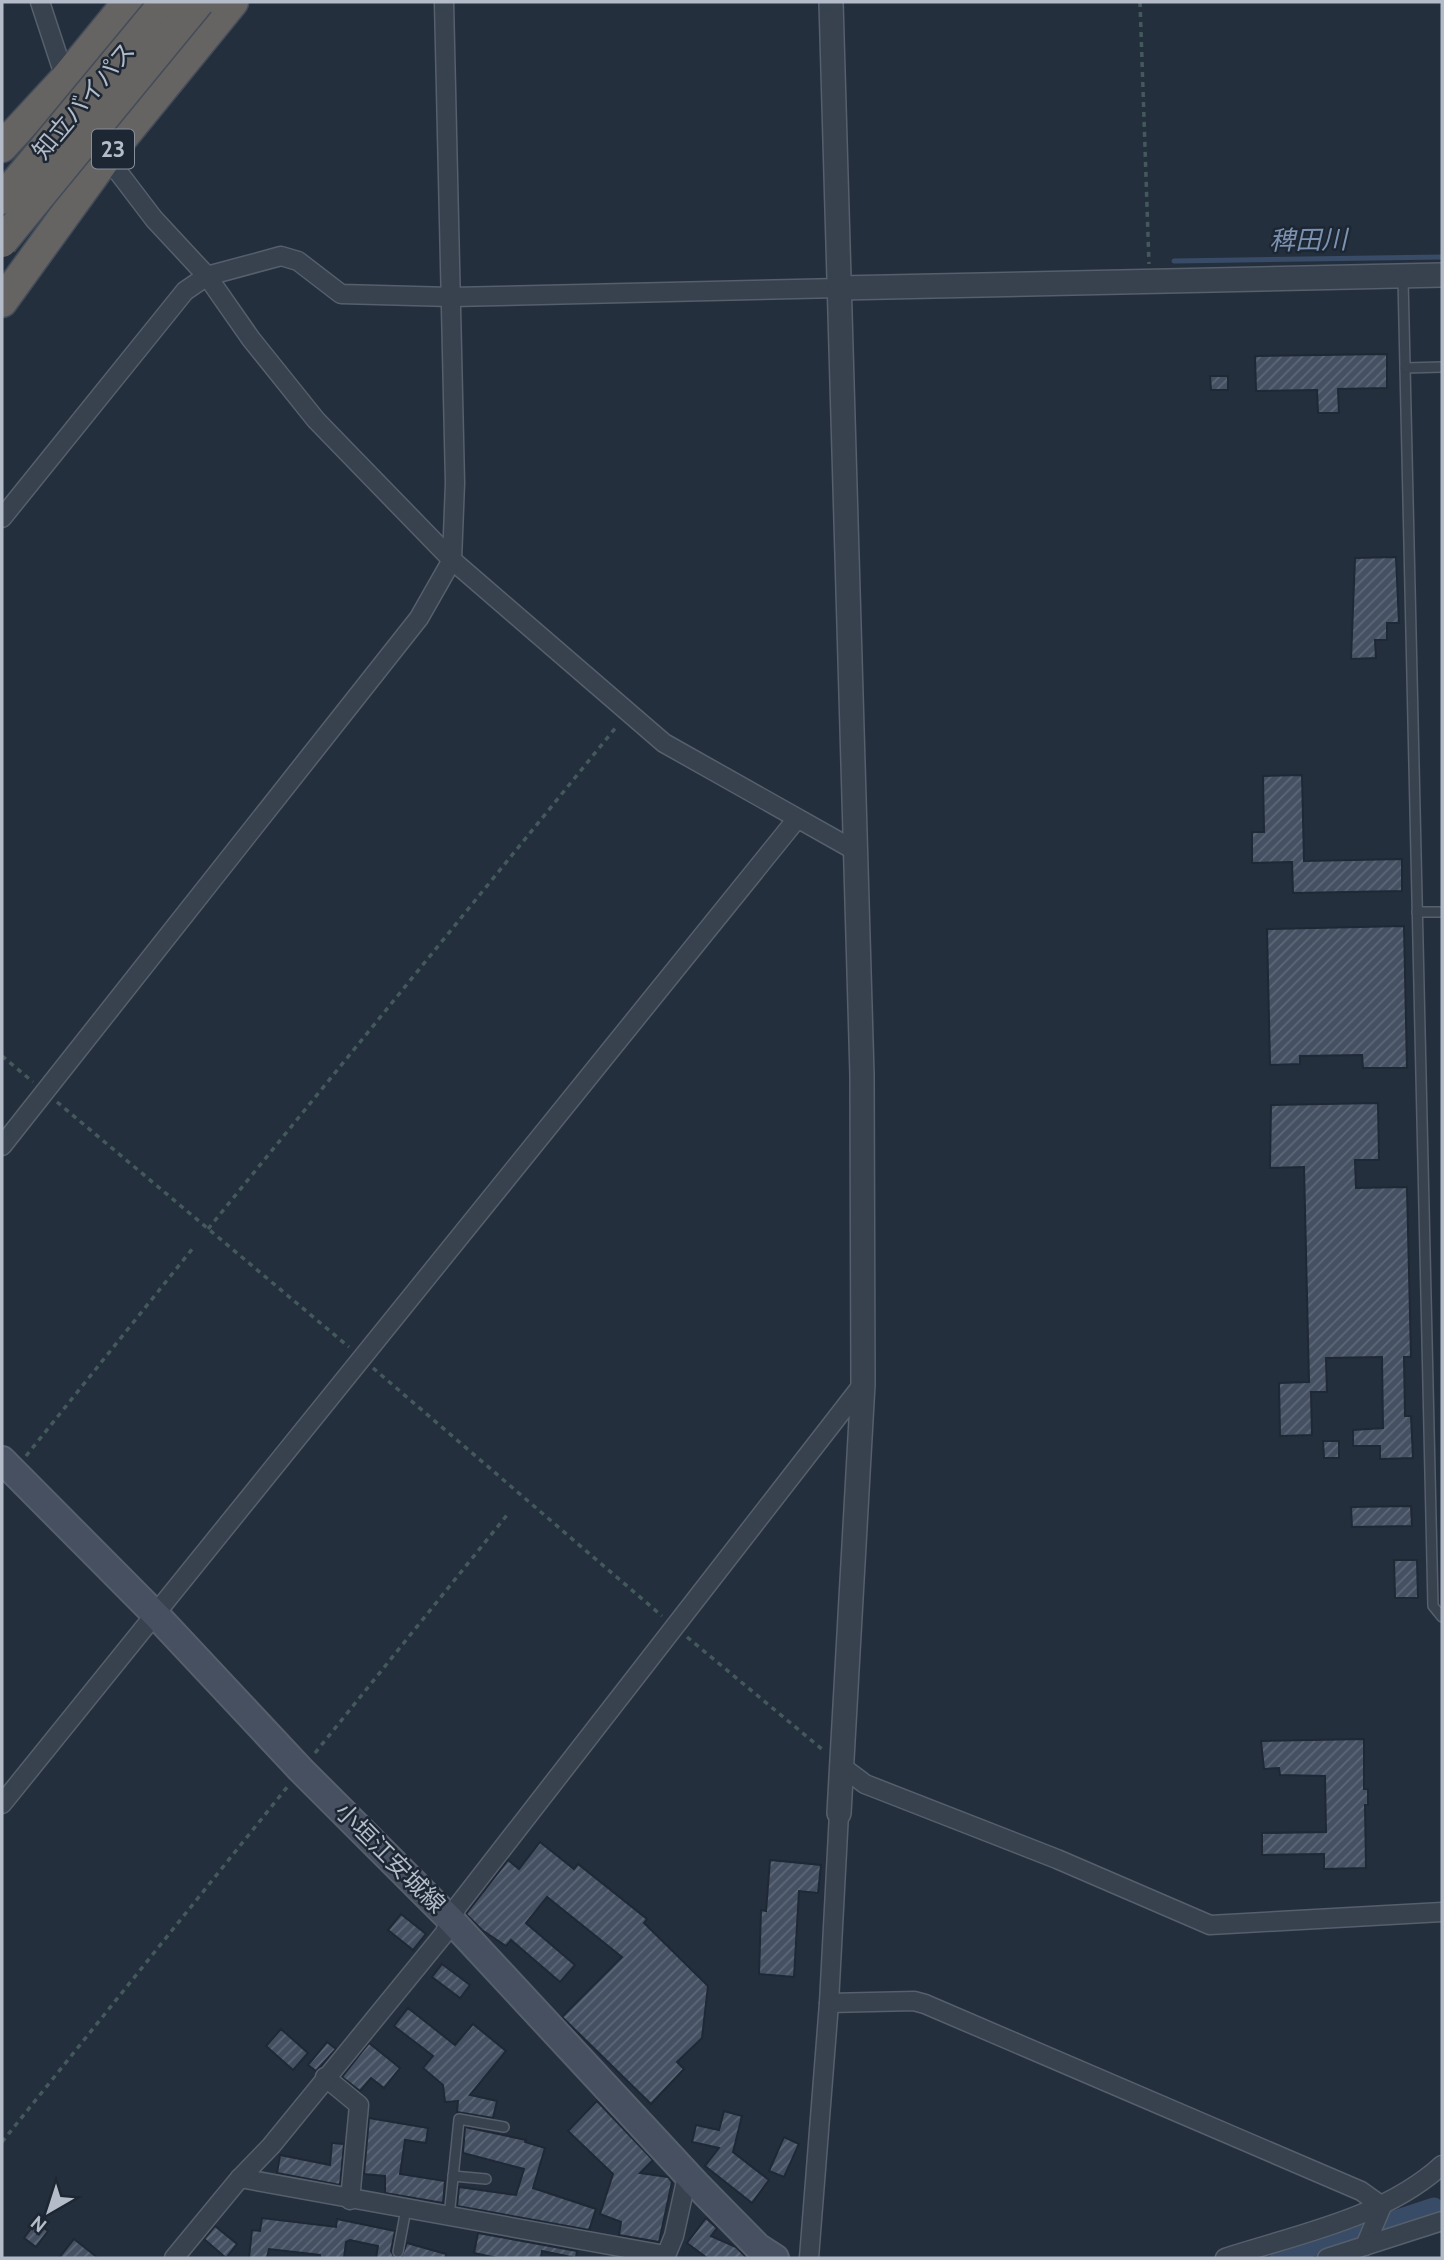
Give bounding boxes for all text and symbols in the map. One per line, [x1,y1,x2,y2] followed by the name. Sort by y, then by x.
[26,36,141,165] street label: 知立バイパス
[92,130,134,168] road number: 23
[1269,223,1350,257] water label: 稗田川
[329,1796,452,1919] street label: 小垣江安城線
[14,2176,84,2246] north arrow
[26,2211,51,2237] text: N

